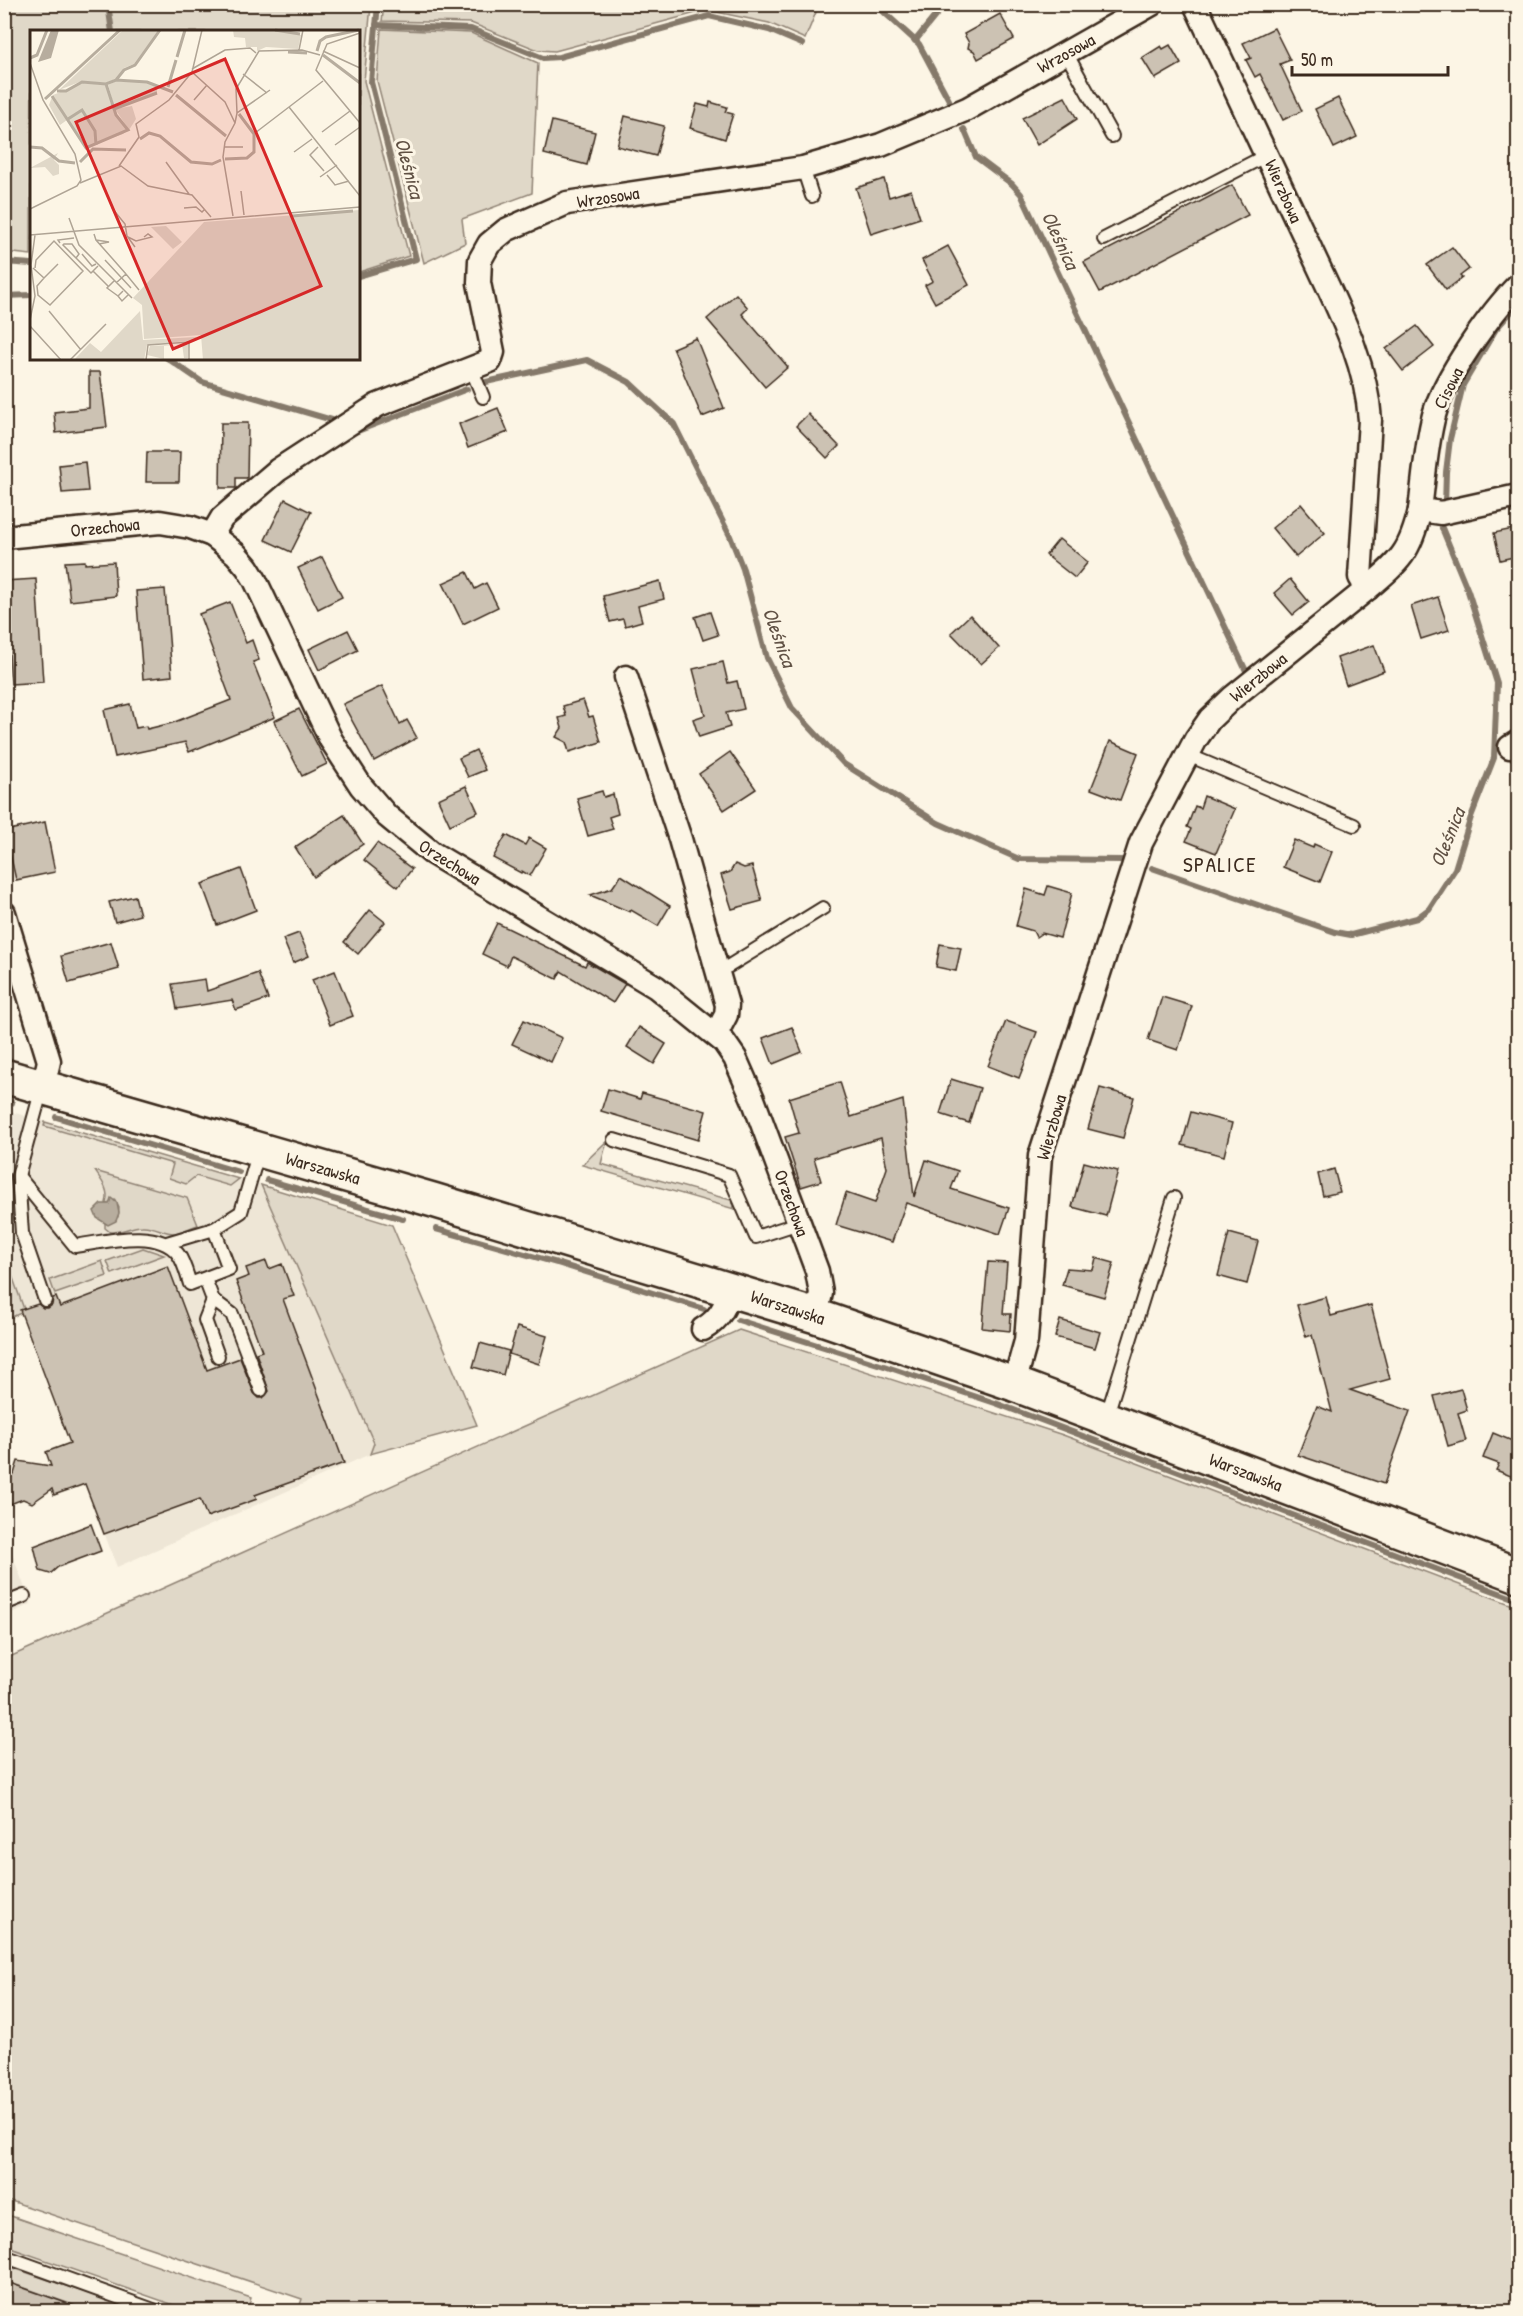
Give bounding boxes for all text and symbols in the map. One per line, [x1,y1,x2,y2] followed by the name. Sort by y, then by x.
[1033,27,1099,79] street label: Wrzosowa
[30,30,360,360] inset map
[1292,39,1448,77] scale bar
[1301,47,1333,72] text: 50 m
[389,135,432,203] water label: Oleśnica
[1259,155,1309,227] street label: Wierzbowa
[575,180,641,214] street label: Wrzosowa
[1036,207,1087,275] water label: Oleśnica
[1427,363,1469,413] street label: Cisowa
[69,511,141,543] street label: Orzechowa
[757,604,804,672] water label: Oleśnica
[1224,646,1292,708] street label: Wierzbowa
[1423,802,1472,870] water label: Oleśnica
[414,833,486,891] street label: Orzechowa
[1183,850,1257,879] district label: SPALICE
[1030,1091,1072,1163] street label: Wierzbowa
[283,1145,363,1191] street label: Warszawska
[768,1166,816,1240] street label: Orzechowa
[748,1283,828,1331] street label: Warszawska
[1206,1447,1286,1497] street label: Warszawska

